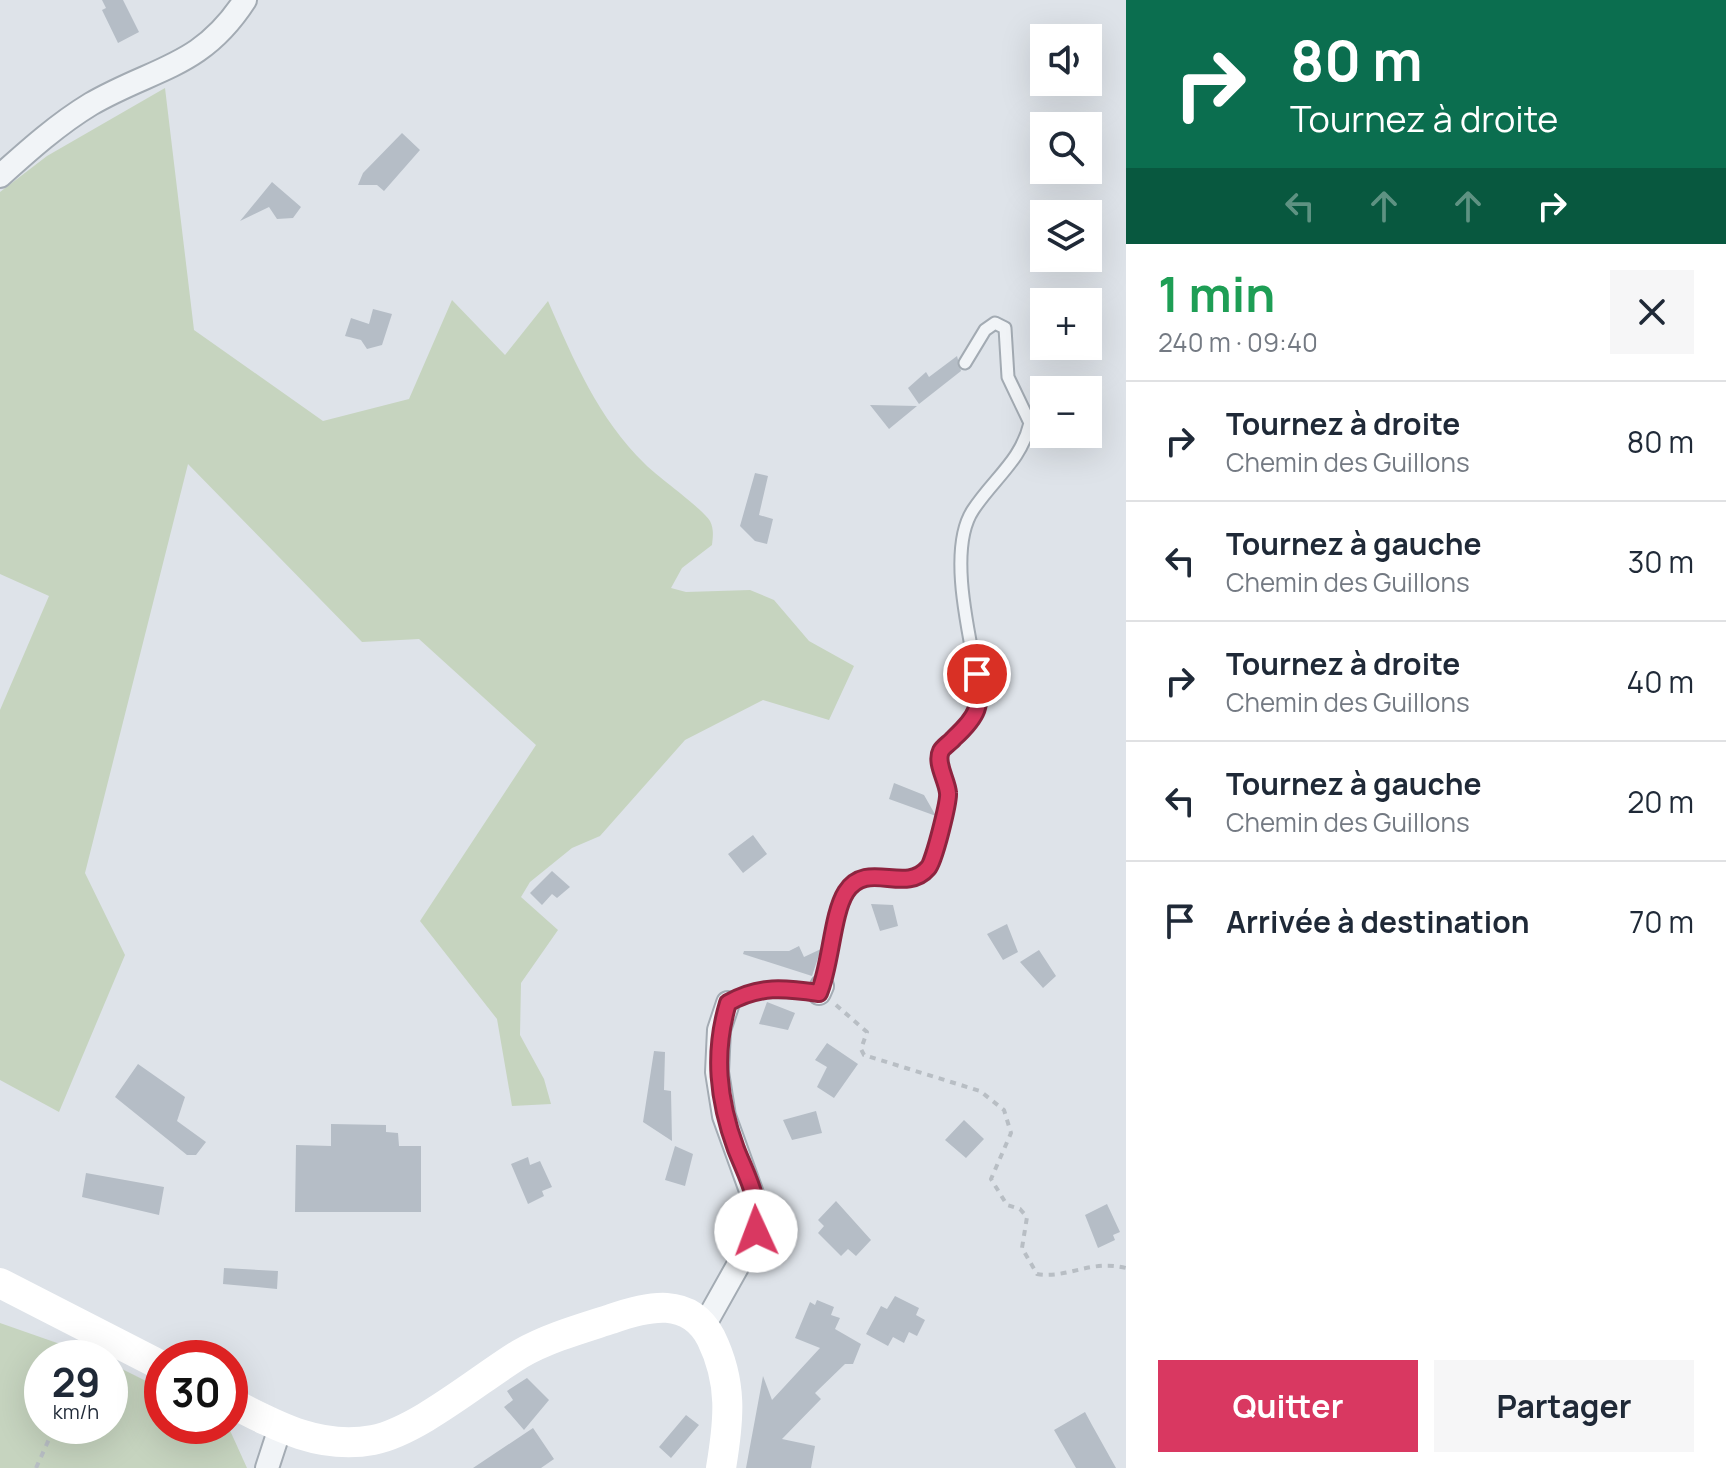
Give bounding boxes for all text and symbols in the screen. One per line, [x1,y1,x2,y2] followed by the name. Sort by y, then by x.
[1290,21,1423,98] text: 80 m
[1030,24,1102,448] map controls
[1030,24,1102,96] button: sound
[1158,32,1262,136] icon: right
[1290,94,1558,143] text: Tournez à droite
[1030,112,1102,184] button: search
[1278,184,1322,228] icon: left
[1362,184,1406,228] icon: ahead
[1446,184,1490,228] icon: ahead
[1530,184,1574,228] icon: right
[1030,200,1102,272] button: layers
[1158,261,1275,326] text: 1 min
[1610,270,1694,354] button: close
[1030,288,1102,360] button: +
[1158,324,1318,360] text: 240 m · 09:40
[1030,376,1102,448] button: −
[1226,403,1460,444] text: Tournez à droite
[1158,419,1202,463] icon: right
[1627,421,1694,462] text: 80 m
[1226,444,1470,480] text: Chemin des Guillons
[1226,523,1482,564] text: Tournez à gauche
[1158,539,1202,583] icon: left
[1628,541,1694,582] text: 30 m
[1226,564,1470,600] text: Chemin des Guillons
[943,640,1011,708] pin
[1226,643,1460,684] text: Tournez à droite
[955,652,999,696] icon: arrive
[1158,659,1202,703] icon: right
[1627,661,1694,702] text: 40 m
[1226,684,1470,720] text: Chemin des Guillons
[1226,763,1482,804] text: Tournez à gauche
[1158,779,1202,823] icon: left
[1627,781,1694,822] text: 20 m
[1226,804,1470,840] text: Chemin des Guillons
[1158,899,1202,943] icon: arrive
[1226,901,1529,942] text: Arrivée à destination
[1629,901,1694,942] text: 70 m
[714,1189,798,1273] position arrow
[144,1340,248,1444] speed limit sign: 30
[52,1354,100,1409] text: 29
[1158,1360,1418,1452] button: Quitter
[1434,1360,1694,1452] button: Partager
[53,1398,99,1425] text: km/h

